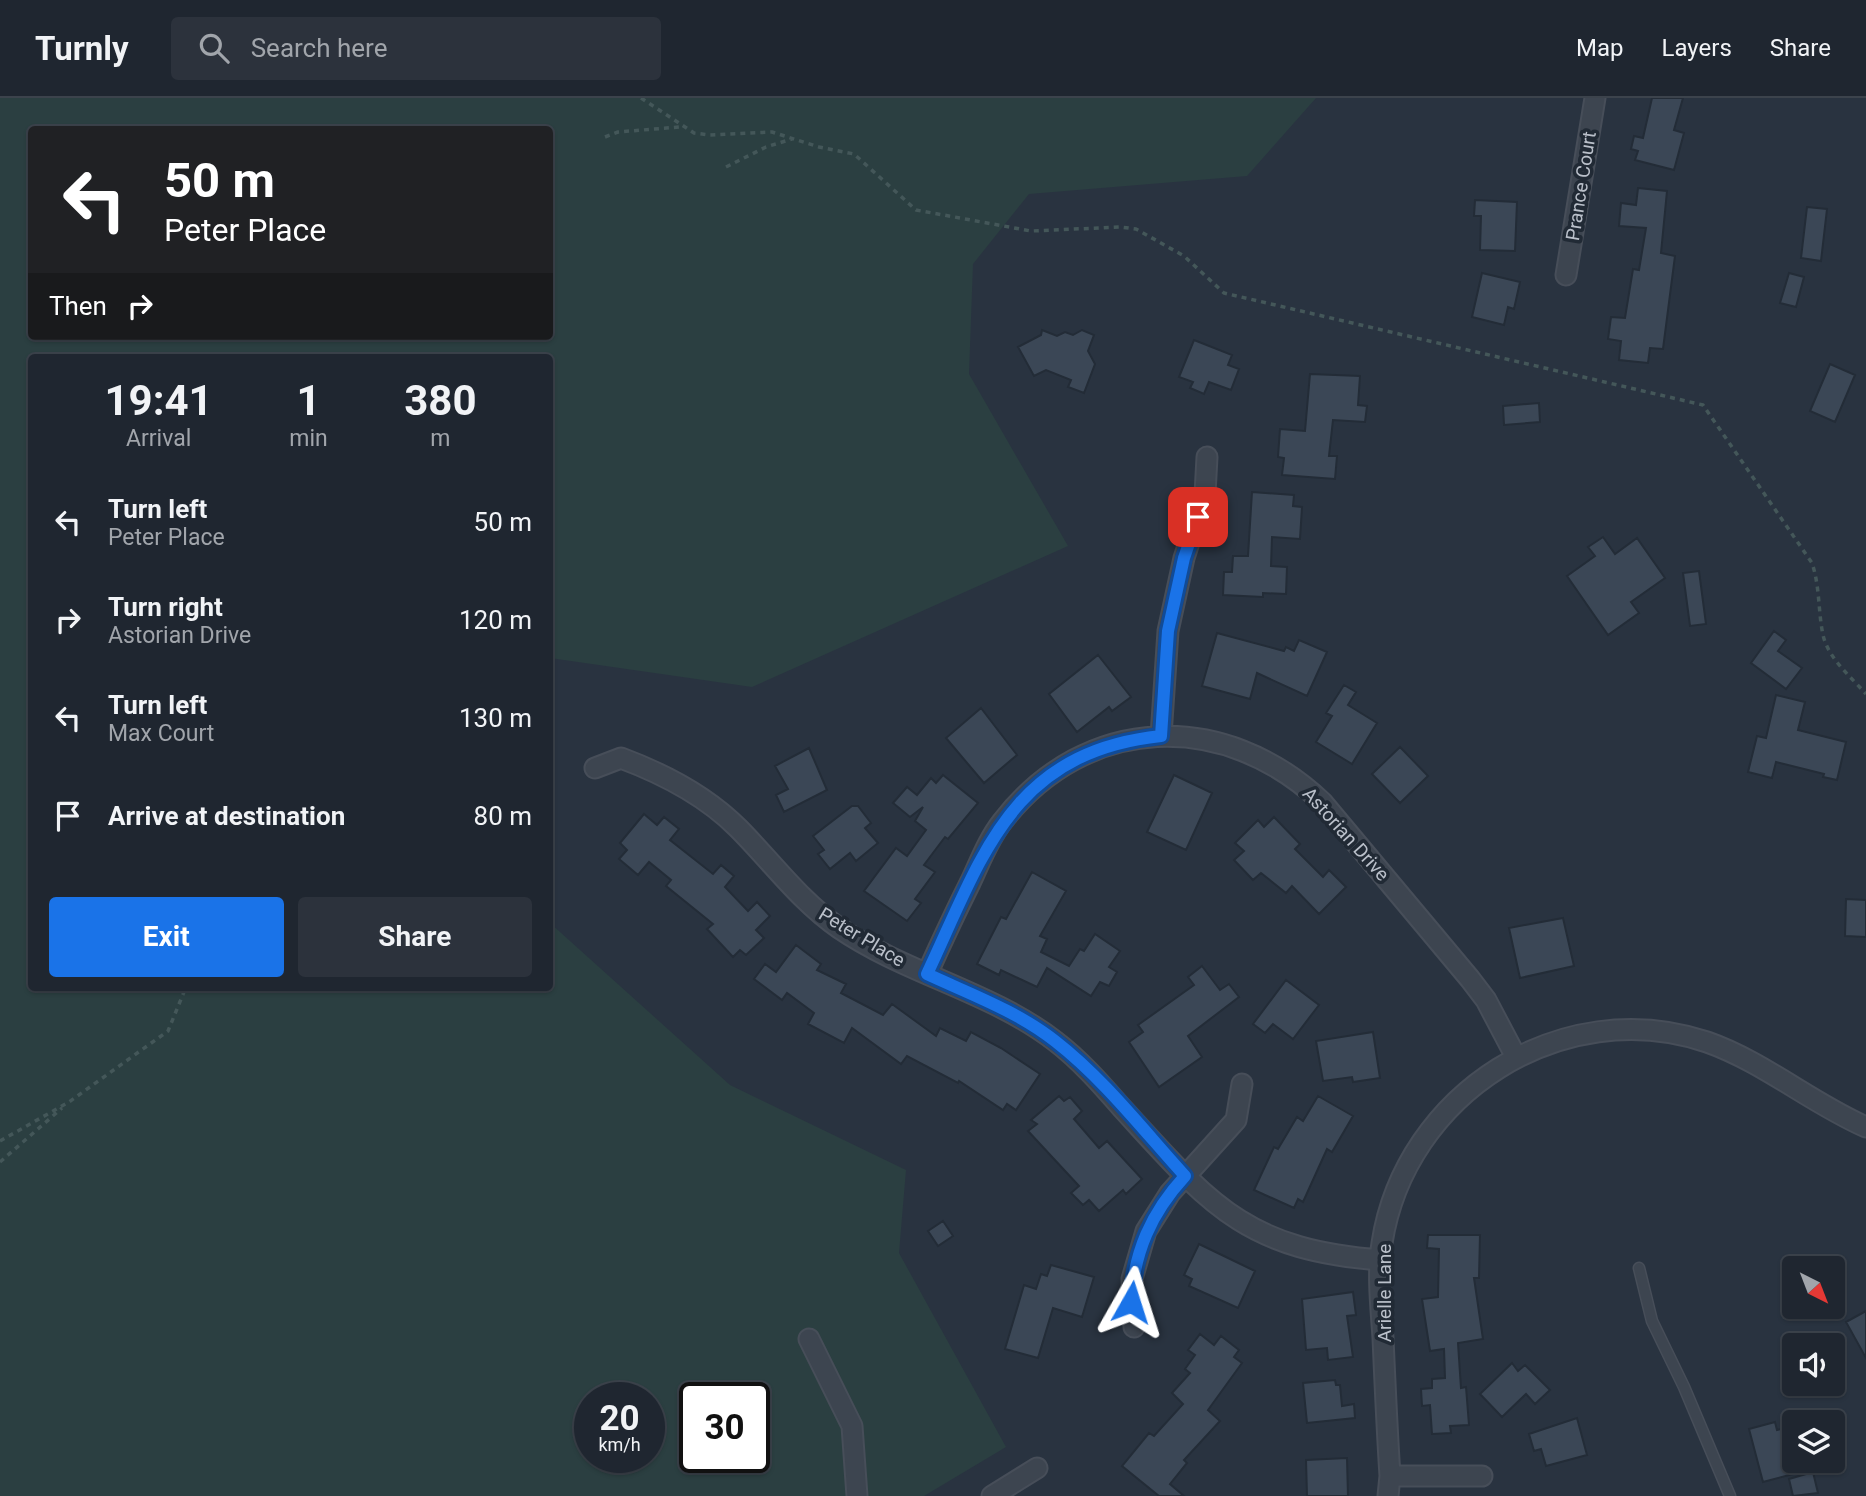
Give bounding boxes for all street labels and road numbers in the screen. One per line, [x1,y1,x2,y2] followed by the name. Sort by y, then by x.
[1561,130,1601,242] street label: Prance Court
[1298,782,1394,886] street label: Astorian Drive
[815,902,909,972] street label: Peter Place
[1373,1244,1396,1342] street label: Arielle Lane

